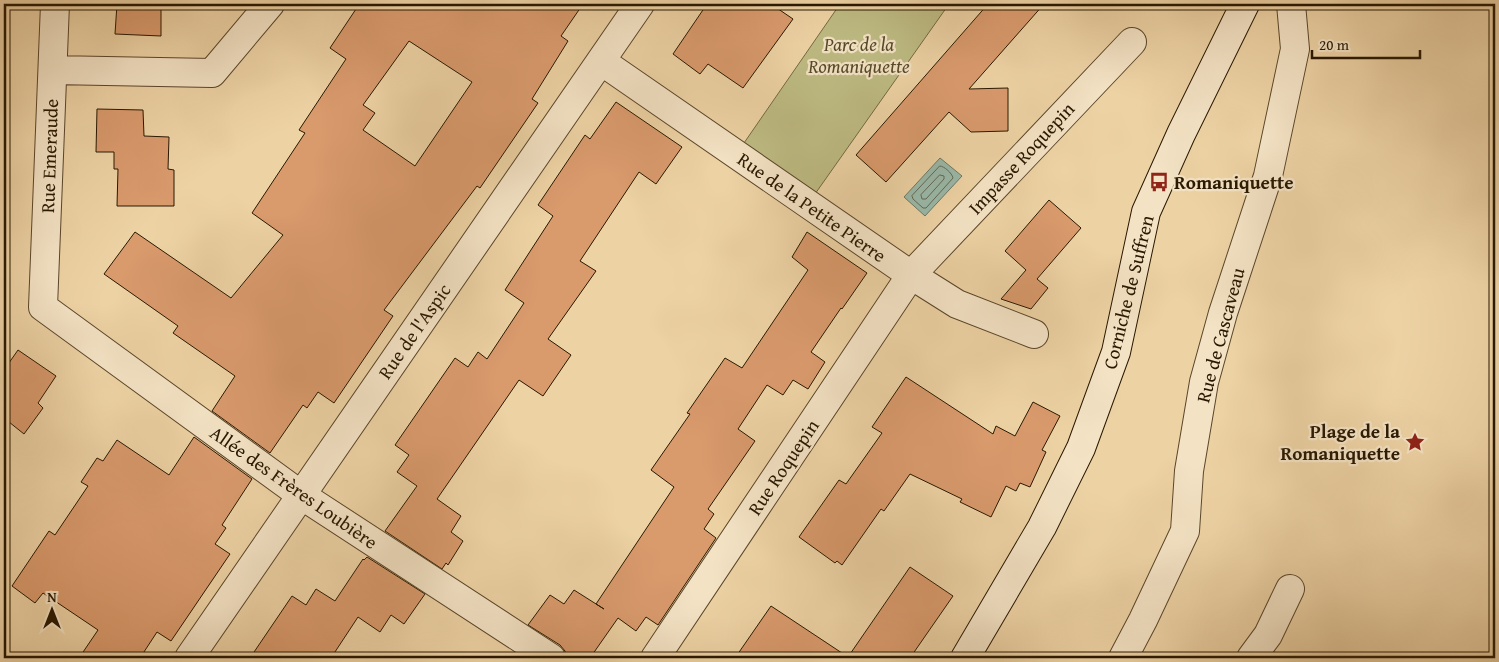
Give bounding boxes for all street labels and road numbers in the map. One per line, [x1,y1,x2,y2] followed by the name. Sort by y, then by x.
[961,95,1081,221] street label: Impasse Roquepin
[33,98,65,214] street label: Rue Emeraude
[732,145,892,269] street label: Rue de la Petite Pierre
[1095,212,1161,372] street label: Corniche de Suffren
[1189,264,1252,406] street label: Rue de Cascaveau
[371,278,457,384] street label: Rue de l'Aspic
[741,413,826,521] street label: Rue Roquepin
[204,418,384,556] street label: Allée des Frères Loubière

